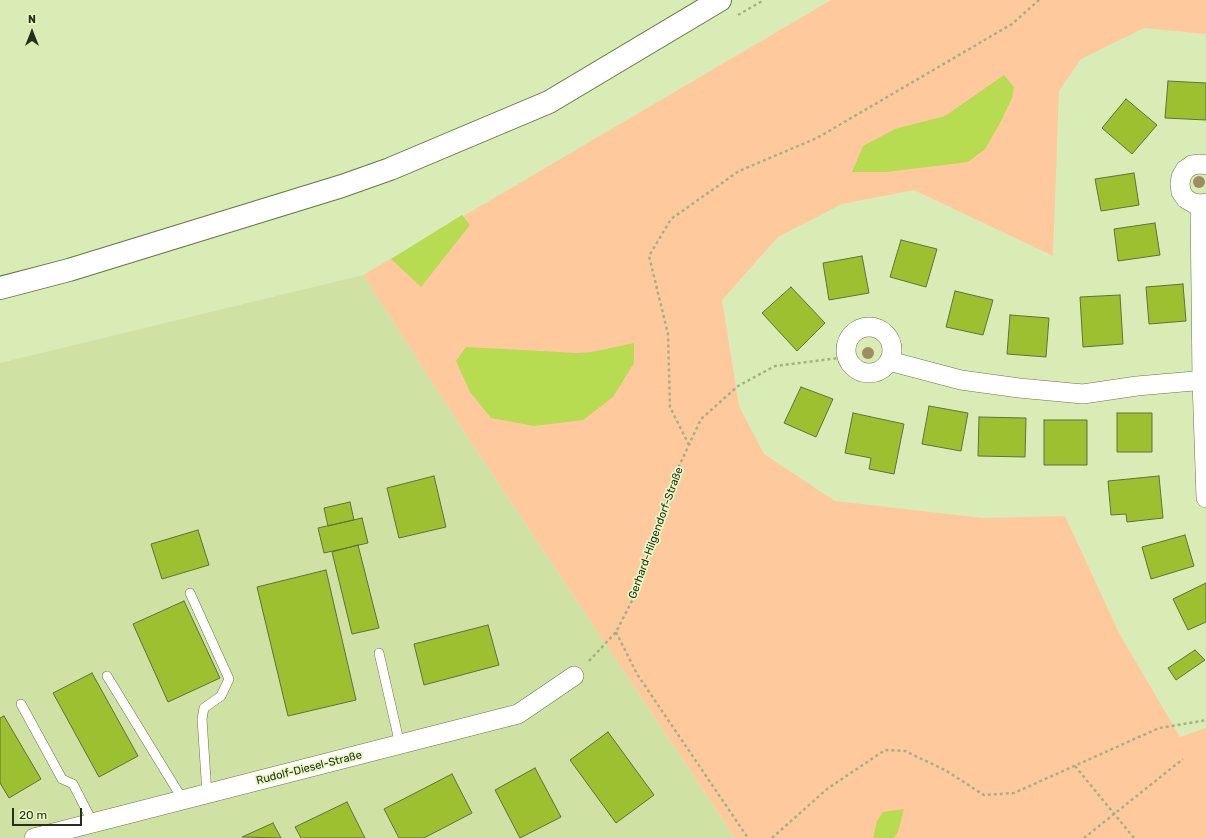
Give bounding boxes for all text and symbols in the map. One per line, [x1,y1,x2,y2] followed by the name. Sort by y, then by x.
[12,12,52,52] north arrow
[28,13,36,26] text: N
[626,465,686,601] street label: Gerhard-Hilgendorf-Straße
[255,748,363,788] street label: Rudolf-Diesel-Straße
[14,800,84,826] scale bar
[19,808,47,822] text: 20 m

